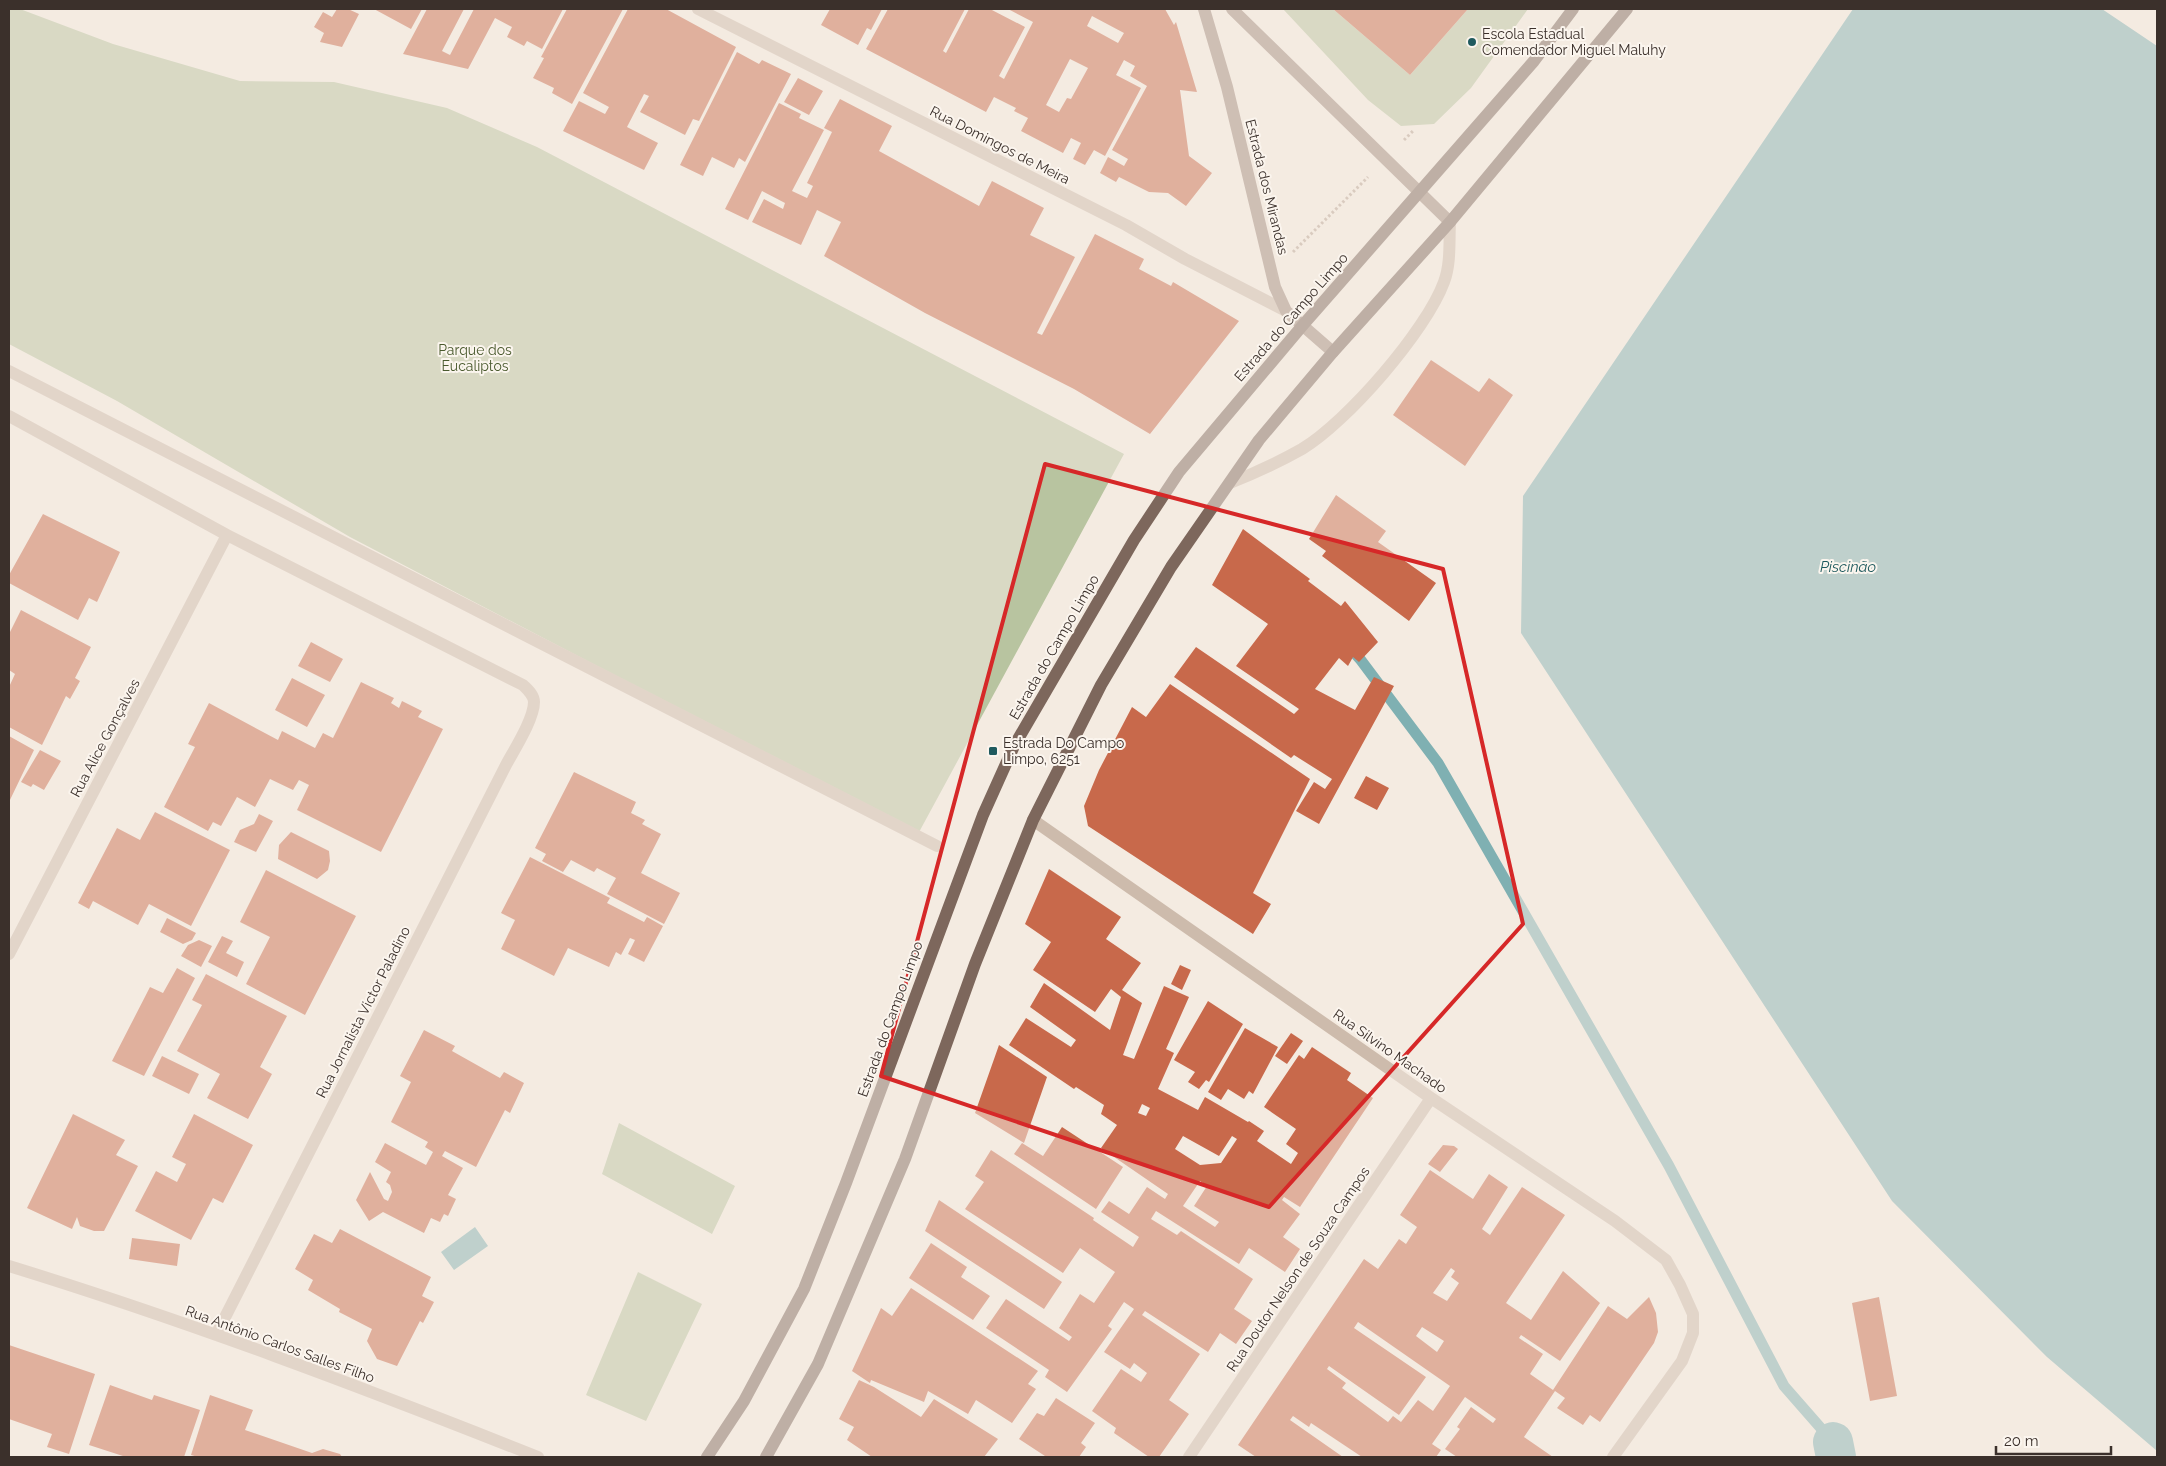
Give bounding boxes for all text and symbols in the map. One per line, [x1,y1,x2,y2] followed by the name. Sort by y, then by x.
[1482,26,1666,58] place label: Escola Estadual Comendador Miguel Maluhy
[1466,36,1478,48] marker: Escola Estadual Comendador Miguel Maluhy
[927,103,1073,187] street label: Rua Domingos de Meira
[1242,118,1292,257] street label: Estrada dos Mirandas
[1231,250,1351,384] street label: Estrada do Campo Limpo
[438,342,512,374] park label: Parque dos Eucaliptos
[1820,558,1876,576] water label: Piscinão
[1006,572,1102,722] street label: Estrada do Campo Limpo
[67,676,143,800] street label: Rua Alice Gonçalves
[1003,735,1124,767] place label: Estrada Do Campo Limpo, 6251
[987,745,999,757] marker: Estrada Do Campo Limpo, 6251
[313,924,413,1100] street label: Rua Jornalista Victor Paladino
[854,939,926,1099] street label: Estrada do Campo Limpo
[1330,1006,1450,1096] street label: Rua Silvino Machado
[1223,1163,1373,1374] street label: Rua Doutor Nelson de Souza Campos
[183,1302,377,1386] street label: Rua Antônio Carlos Salles Filho
[1996,1424,2111,1456] scale bar
[2004,1432,2039,1450] text: 20 m

